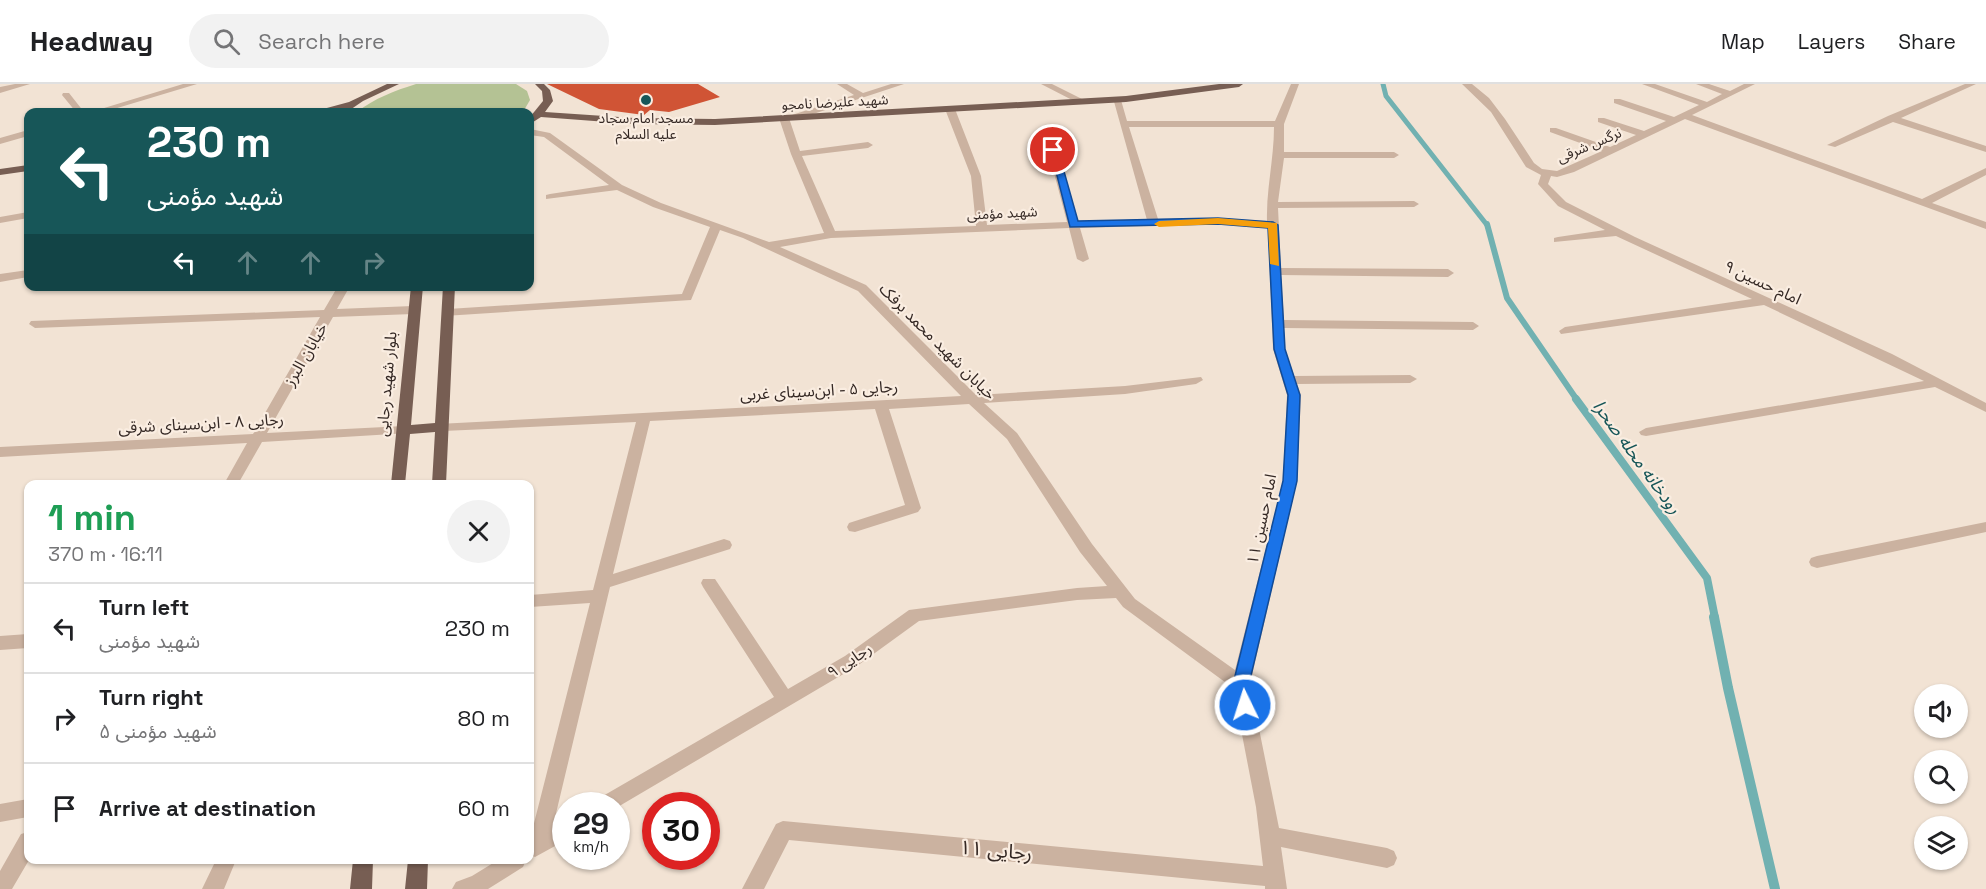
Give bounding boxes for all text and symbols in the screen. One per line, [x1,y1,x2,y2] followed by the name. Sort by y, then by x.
[189,14,609,68] search box
[30,23,153,59] text: Headway
[210,25,243,58] icon: search
[258,27,385,55] text: Search here
[1721,28,1765,55] text: Map
[1798,28,1865,55] text: Layers
[1898,28,1956,55] text: Share
[781,90,889,114] street label: شهید علیرضا نامجو
[639,93,653,107] marker: مسجد امام سجاد علیه السلام
[599,109,694,145] place label: مسجد امام سجاد علیه السلام
[147,116,271,169] text: 230 m
[1554,123,1624,167] street label: نرگس شرقی
[1027,124,1078,175] pin
[48,132,126,210] icon: left
[1036,133,1069,166] icon: arrive
[147,178,283,213] text: شهید مؤمنی
[966,202,1038,224] street label: شهید مؤمنی
[168,246,201,279] icon: left
[231,246,264,279] icon: ahead
[294,246,327,279] icon: ahead
[357,246,390,279] icon: right
[1720,255,1805,311] street label: امام حسین ۹
[875,279,1000,404] street label: خیابان شهید محمد برفک
[278,319,332,391] street label: خیابان البرز
[371,331,402,438] street label: بلوار شهید رجایی
[739,376,899,405] street label: رجایی ۵ - ابن‌سینای غربی
[1588,395,1687,519] water label: رودخانه محله صحرا
[118,409,284,438] street label: رجایی ۸ - ابن‌سینای شرقی
[1242,472,1283,567] street label: امام حسین ۱۱
[48,495,136,541] text: 1 min
[447,500,510,563] button: close
[48,541,163,567] text: 370 m · 16:11
[99,593,189,621] text: Turn left
[48,612,81,645] icon: left
[445,614,510,642] text: 230 m
[99,628,200,654] text: شهید مؤمنی
[823,638,876,683] street label: رجایی ۹
[1213,673,1277,737] position arrow
[99,683,204,711] text: Turn right
[1914,684,1968,870] map controls
[1914,684,1968,738] button: sound
[48,702,81,735] icon: right
[458,704,510,732] text: 80 m
[99,718,217,744] text: شهید مؤمنی ۵
[1914,750,1968,804] button: search
[48,792,81,825] icon: arrive
[642,792,720,870] speed limit sign: 30
[99,794,316,822] text: Arrive at destination
[458,794,510,822] text: 60 m
[573,804,609,843] text: 29
[1914,816,1968,870] button: layers
[959,834,1033,866] street label: رجایی ۱۱
[573,837,609,856] text: km/h

